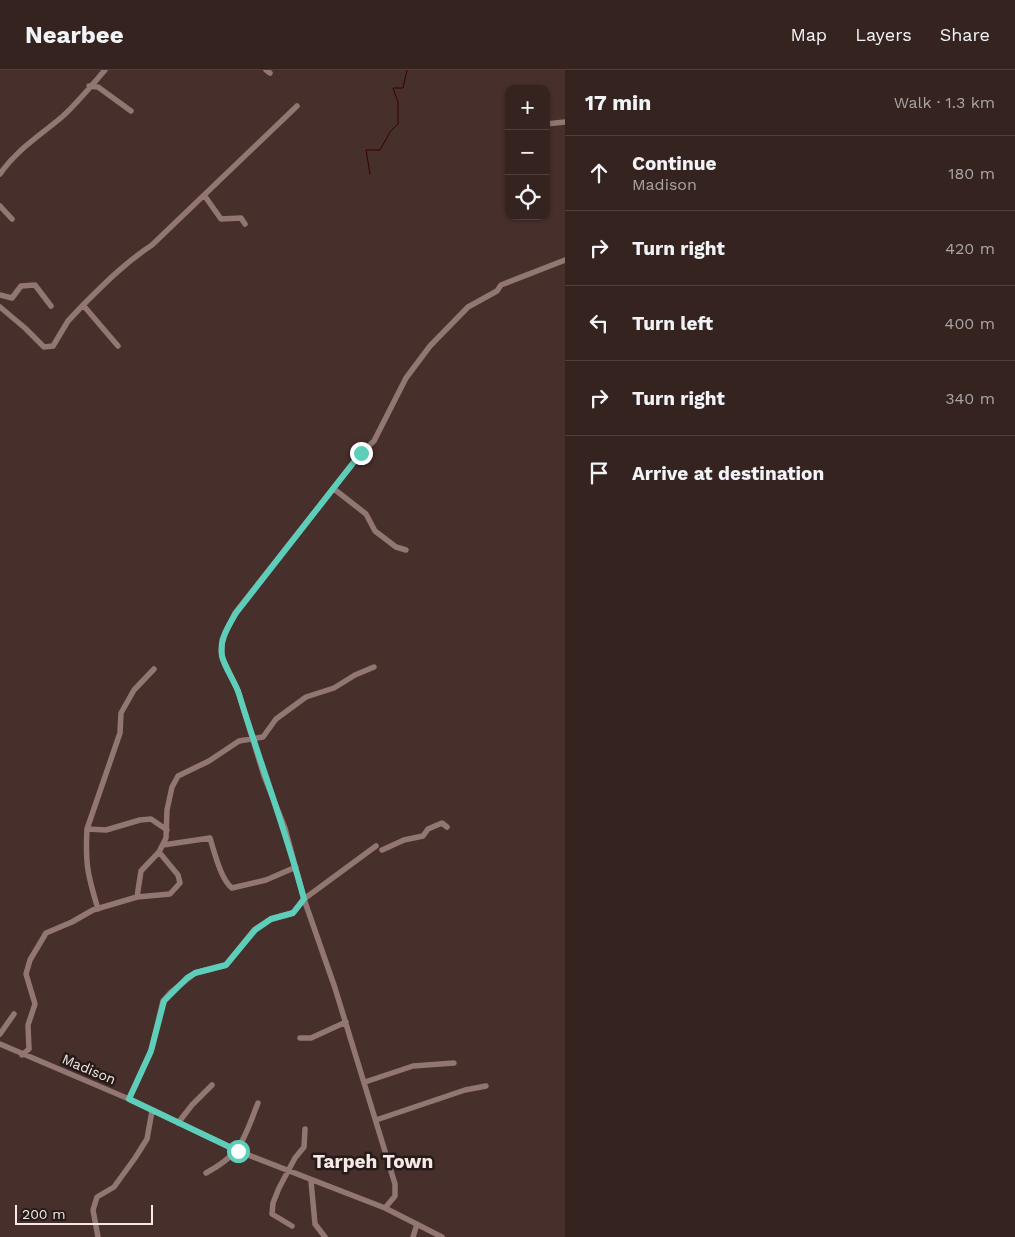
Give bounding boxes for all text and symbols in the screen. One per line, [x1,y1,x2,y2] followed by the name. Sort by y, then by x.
[25,21,124,49] text: Nearbee
[790,24,827,45] text: Map
[855,24,912,45] text: Layers
[940,24,990,45] text: Share
[505,85,550,220] map controls
[505,85,550,130] button: +
[585,90,651,115] text: 17 min
[894,93,995,112] text: Walk · 1.3 km
[505,130,550,175] button: −
[632,152,716,175] text: Continue
[585,159,613,187] icon: ahead
[948,164,995,183] text: 180 m
[505,175,550,220] button: locate
[632,175,697,194] text: Madison
[585,234,613,262] icon: right
[632,237,725,260] text: Turn right
[945,239,995,258] text: 420 m
[585,309,613,337] icon: left
[632,312,713,335] text: Turn left
[945,314,995,333] text: 400 m
[585,384,613,412] icon: right
[632,387,725,410] text: Turn right
[945,389,995,408] text: 340 m
[350,442,373,465] route end
[585,459,613,487] icon: arrive
[632,462,824,485] text: Arrive at destination
[60,1051,118,1087] street label: Madison
[227,1140,250,1163] route start
[313,1150,433,1173] district label: Tarpeh Town
[15,1202,152,1225] scale bar
[22,1206,66,1222] text: 200 m

